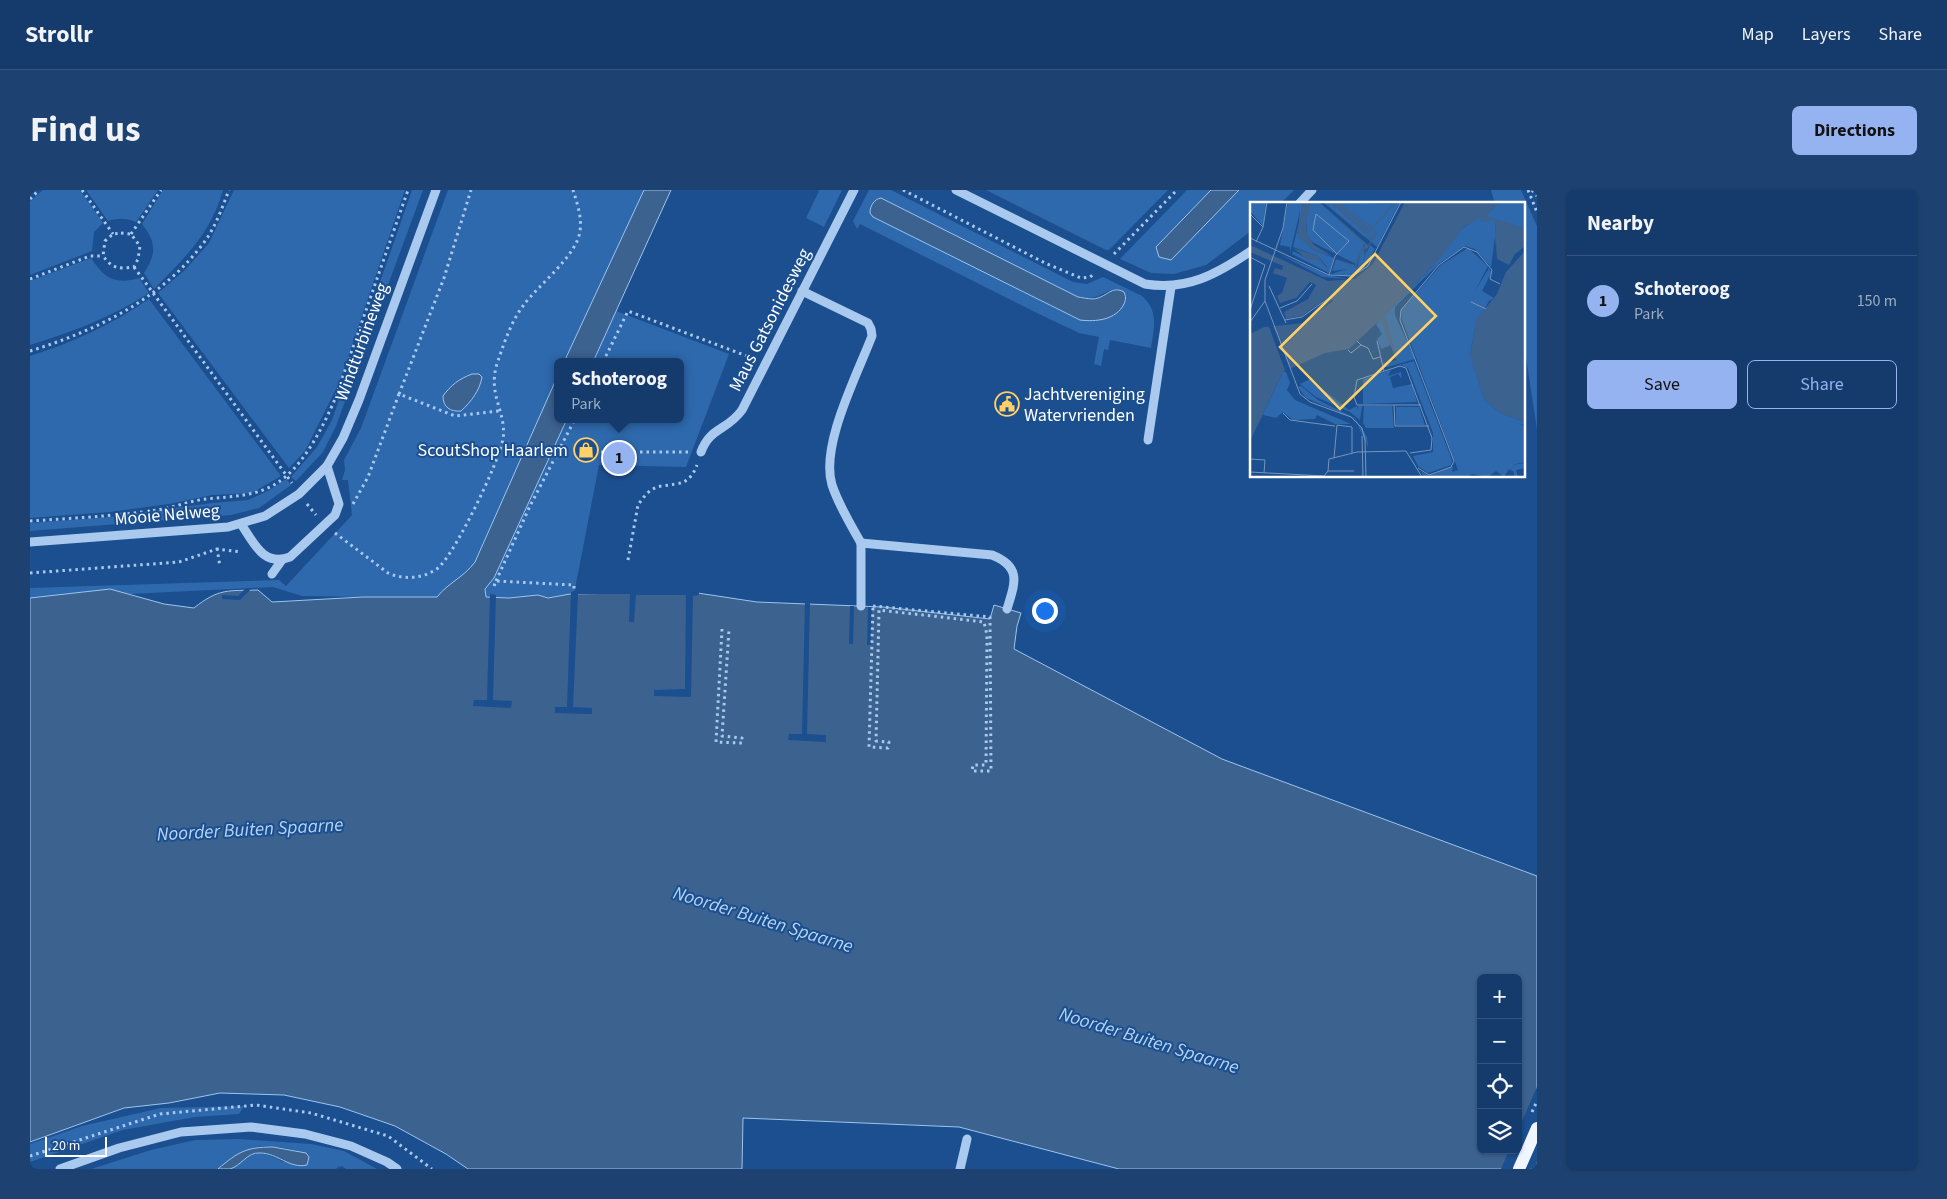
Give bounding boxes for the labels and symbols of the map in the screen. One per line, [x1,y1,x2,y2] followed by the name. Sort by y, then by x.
[1250,202,1524,478] inset map
[723,244,817,396] street label: Maus Gatsonidesweg
[329,279,395,405] street label: Windturbineweg
[1024,382,1145,428] place label: Jachtvereniging Watervrienden
[994,391,1020,417] public building icon: Jachtvereniging Watervrienden
[573,437,599,463] shop icon: ScoutShop Haarlem
[418,438,568,463] place label: ScoutShop Haarlem
[603,439,635,477] pin: 1
[113,498,221,532] street label: Mooie Nelweg
[1032,598,1058,624] your location
[156,812,344,848] water label: Noorder Buiten Spaarne
[670,880,856,960] water label: Noorder Buiten Spaarne
[1056,1001,1242,1081] water label: Noorder Buiten Spaarne
[45,1134,108,1157] scale bar

